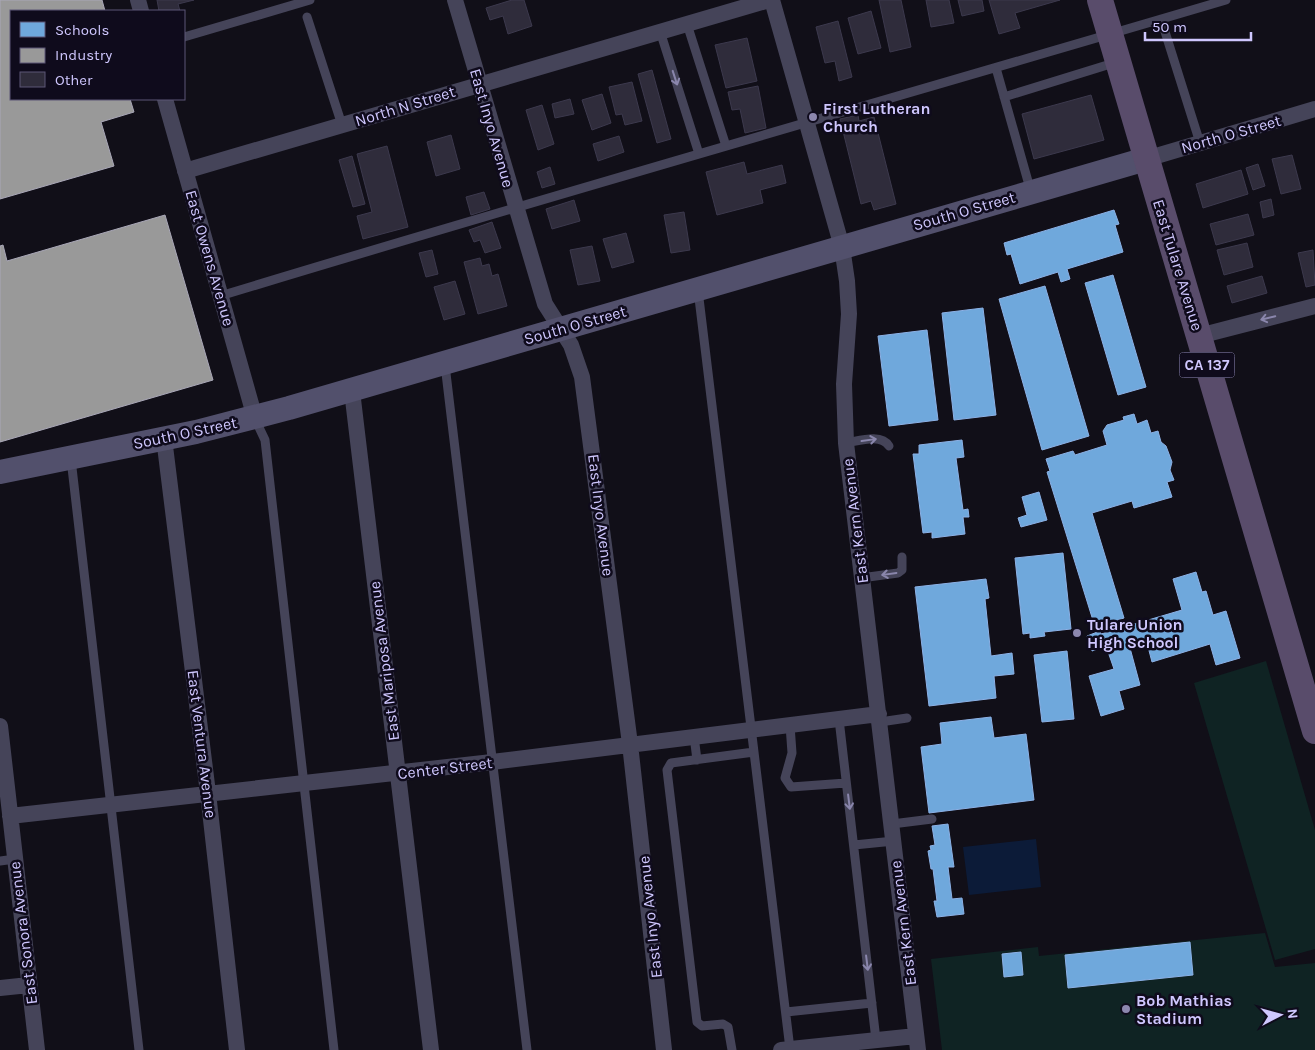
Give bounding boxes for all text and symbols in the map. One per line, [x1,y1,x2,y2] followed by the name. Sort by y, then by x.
[10,10,185,100] legend
[1145,10,1251,42] scale bar
[1152,18,1187,36] text: 50 m
[55,21,109,39] text: Schools
[55,46,112,64] text: Industry
[466,66,518,190] street label: East Inyo Avenue
[670,70,680,86] one-way arrow
[55,71,93,89] text: Other
[353,82,457,130] street label: North N Street
[823,99,930,136] place label: First Lutheran Church
[807,111,819,123] marker: First Lutheran Church
[1179,111,1283,157] street label: North O Street
[911,187,1017,235] street label: South O Street
[181,188,239,328] street label: East Owens Avenue
[1149,197,1207,333] street label: East Tulare Avenue
[522,301,628,349] street label: South O Street
[1260,314,1276,323] one-way arrow
[1180,352,1234,378] road number: CA 137
[131,413,239,453] street label: South O Street
[861,434,877,444] one-way arrow
[584,453,618,577] street label: East Inyo Avenue
[838,457,872,585] street label: East Kern Avenue
[881,570,897,580] one-way arrow
[365,580,403,742] street label: East Mariposa Avenue
[1087,615,1183,652] place label: Tulare Union High School
[1071,627,1083,639] marker: Tulare Union High School
[183,669,221,819] street label: East Ventura Avenue
[396,753,494,783] street label: Center Street
[844,794,854,810] one-way arrow
[634,855,666,979] street label: East Inyo Avenue
[886,859,920,987] street label: East Kern Avenue
[5,860,41,1006] street label: East Sonora Avenue
[862,955,872,971] one-way arrow
[1255,990,1305,1040] north arrow
[1136,991,1232,1028] place label: Bob Mathias Stadium
[1120,1003,1132,1015] marker: Bob Mathias Stadium
[1283,1008,1301,1020] text: N

